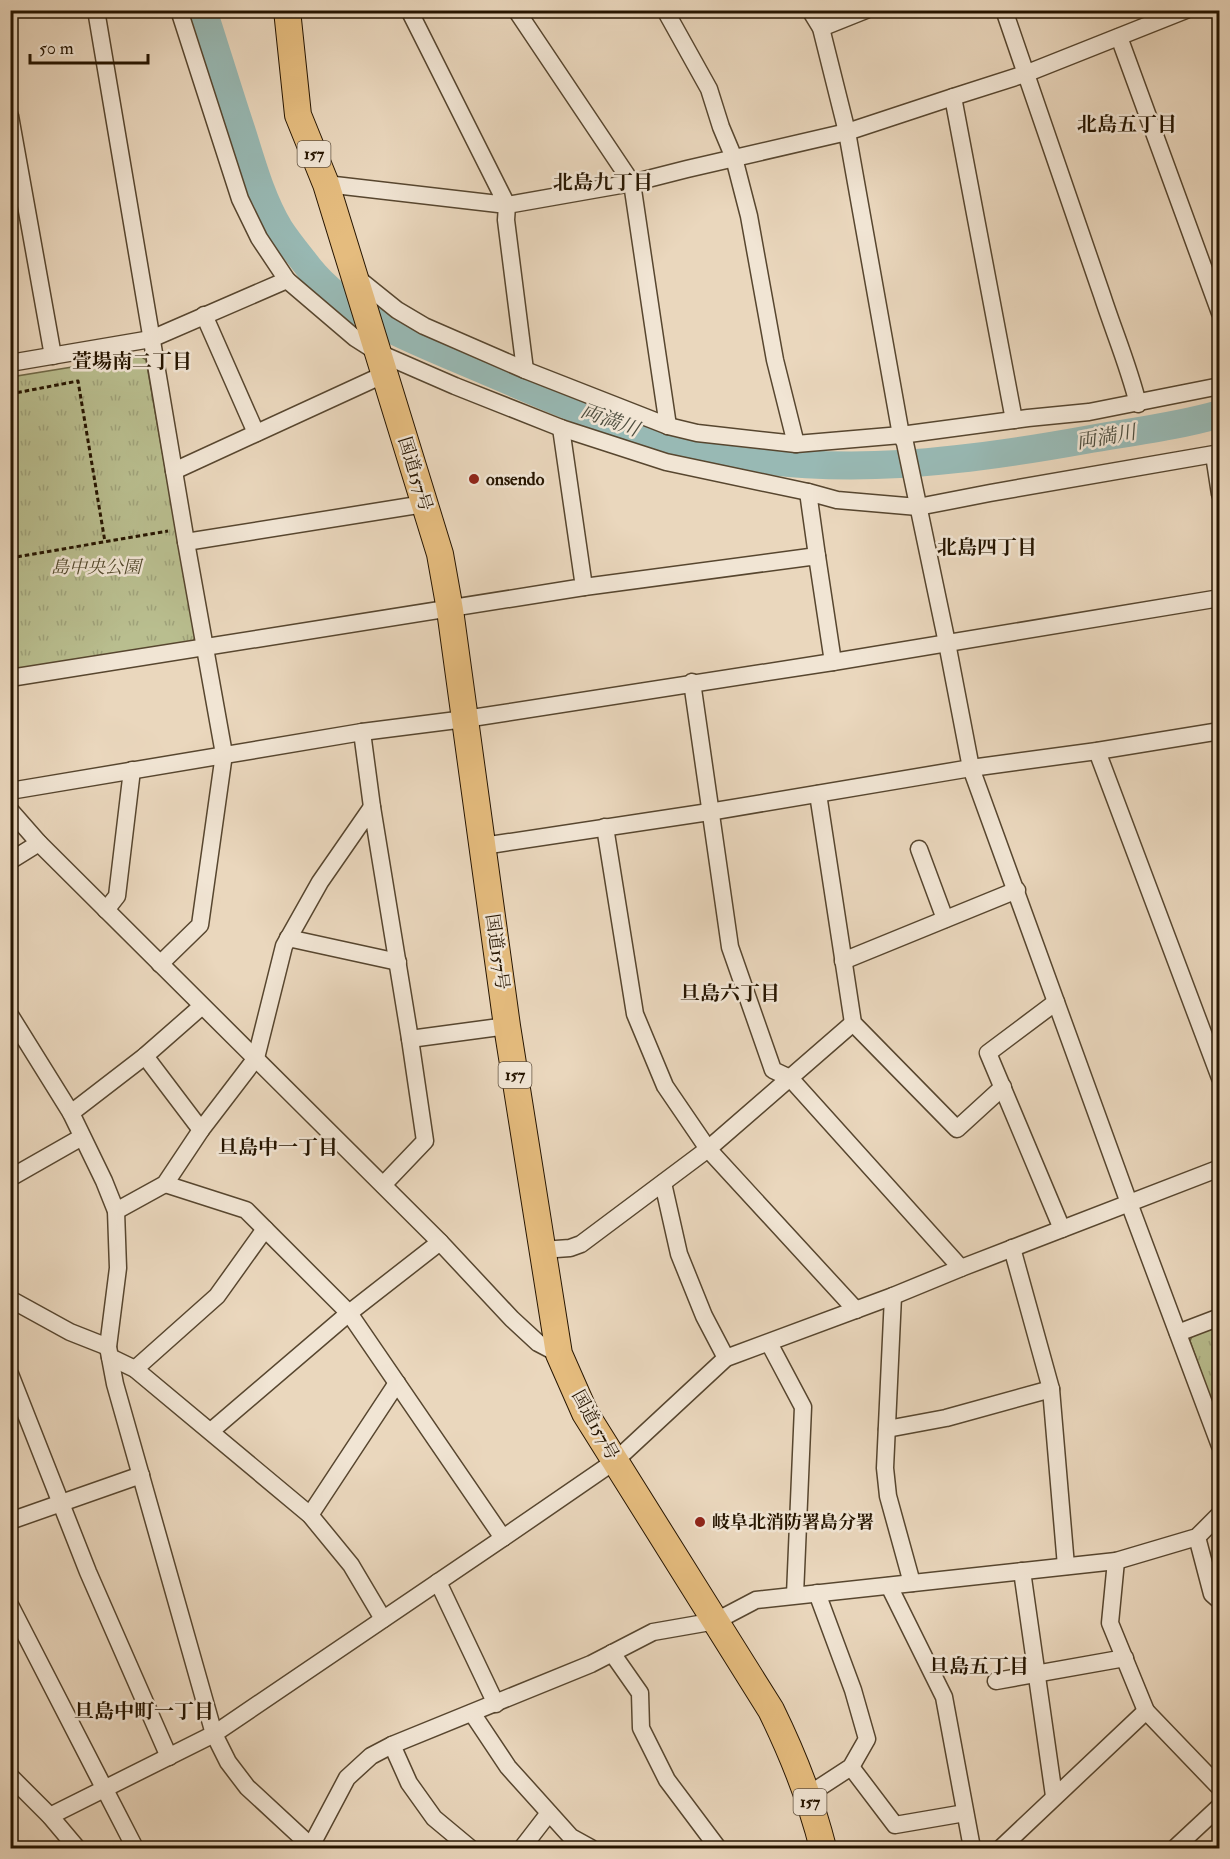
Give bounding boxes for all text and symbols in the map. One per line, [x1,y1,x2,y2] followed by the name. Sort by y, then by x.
[30,27,148,65] scale bar
[39,37,74,60] text: 50 m
[1077,112,1177,137] district label: 北島五丁目
[298,141,330,167] road number: 157
[553,170,653,195] district label: 北島九丁目
[72,349,192,374] district label: 萱場南二丁目
[578,398,644,443] water label: 両満川
[1074,419,1140,455] water label: 両満川
[393,434,437,514] street label: 国道157号
[486,468,545,491] place label: onsendo
[467,472,481,486] marker: onsendo
[937,535,1037,560] district label: 北島四丁目
[51,556,144,579] park label: 島中央公園
[480,912,514,992] street label: 国道157号
[680,981,780,1006] district label: 旦島六丁目
[498,1062,532,1088] road number: 157
[218,1135,338,1160] district label: 旦島中一丁目
[566,1386,624,1464] street label: 国道157号
[712,1511,874,1534] place label: 岐阜北消防署島分署
[693,1515,707,1529] marker: 岐阜北消防署島分署
[929,1654,1029,1679] district label: 旦島五丁目
[74,1699,214,1724] district label: 旦島中町一丁目
[794,1789,826,1815] road number: 157

